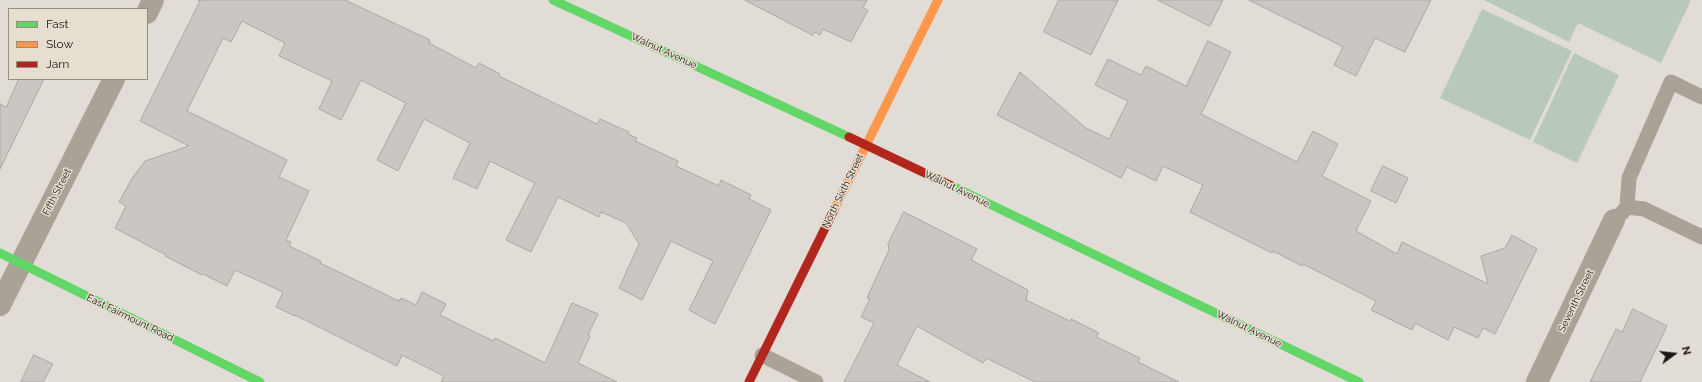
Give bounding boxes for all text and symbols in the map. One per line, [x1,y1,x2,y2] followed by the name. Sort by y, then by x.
[8,8,148,80] legend
[46,17,69,31] text: Fast
[629,31,699,71] street label: Walnut Avenue
[46,37,73,51] text: Slow
[46,57,69,71] text: Jam
[820,152,866,230] street label: North Sixth Street
[40,167,74,217] street label: Fifth Street
[923,168,991,210] street label: Walnut Avenue
[1556,268,1596,334] street label: Seventh Street
[85,292,175,344] street label: East Fairmount Road
[1215,308,1283,350] street label: Walnut Avenue
[1654,334,1694,374] north arrow
[1679,345,1693,357] text: N

